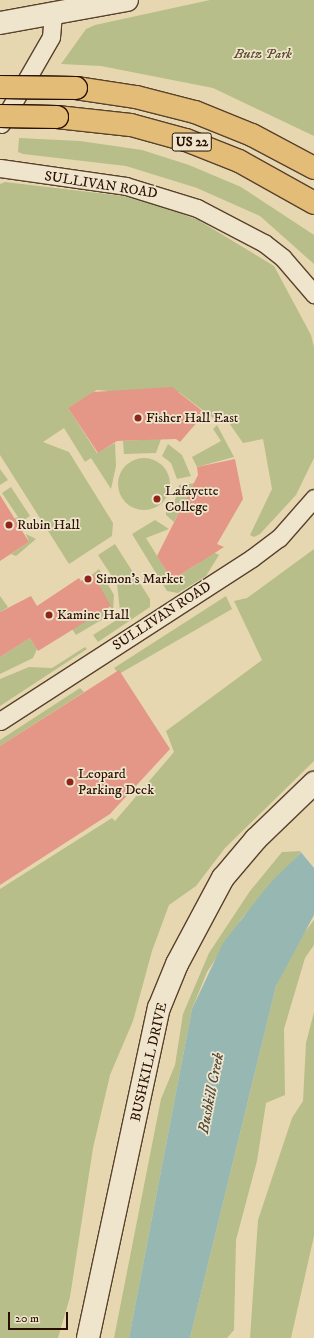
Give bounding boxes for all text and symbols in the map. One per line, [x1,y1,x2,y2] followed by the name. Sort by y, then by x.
[234,46,292,62] park label: Butz Park
[171,131,213,153] road number: US 22
[43,168,159,202] street label: SULLIVAN ROAD
[146,410,238,426] place label: Fisher Hall East
[133,413,143,423] marker: Fisher Hall East
[165,483,219,516] place label: Lafayette College
[152,494,162,504] marker: Lafayette College
[17,517,80,533] place label: Rubin Hall
[4,520,14,530] marker: Rubin Hall
[96,571,183,587] place label: Simon's Market
[83,574,93,584] marker: Simon's Market
[110,578,214,654] street label: SULLIVAN ROAD
[57,607,129,623] place label: Kamine Hall
[44,610,54,620] marker: Kamine Hall
[78,766,154,798] place label: Leopard Parking Deck
[65,777,75,787] marker: Leopard Parking Deck
[127,1001,171,1123] street label: BUSHKILL DRIVE
[194,1051,228,1135] water label: Bushkill Creek
[10,1304,70,1330] scale bar
[15,1311,39,1326] text: 20 m

